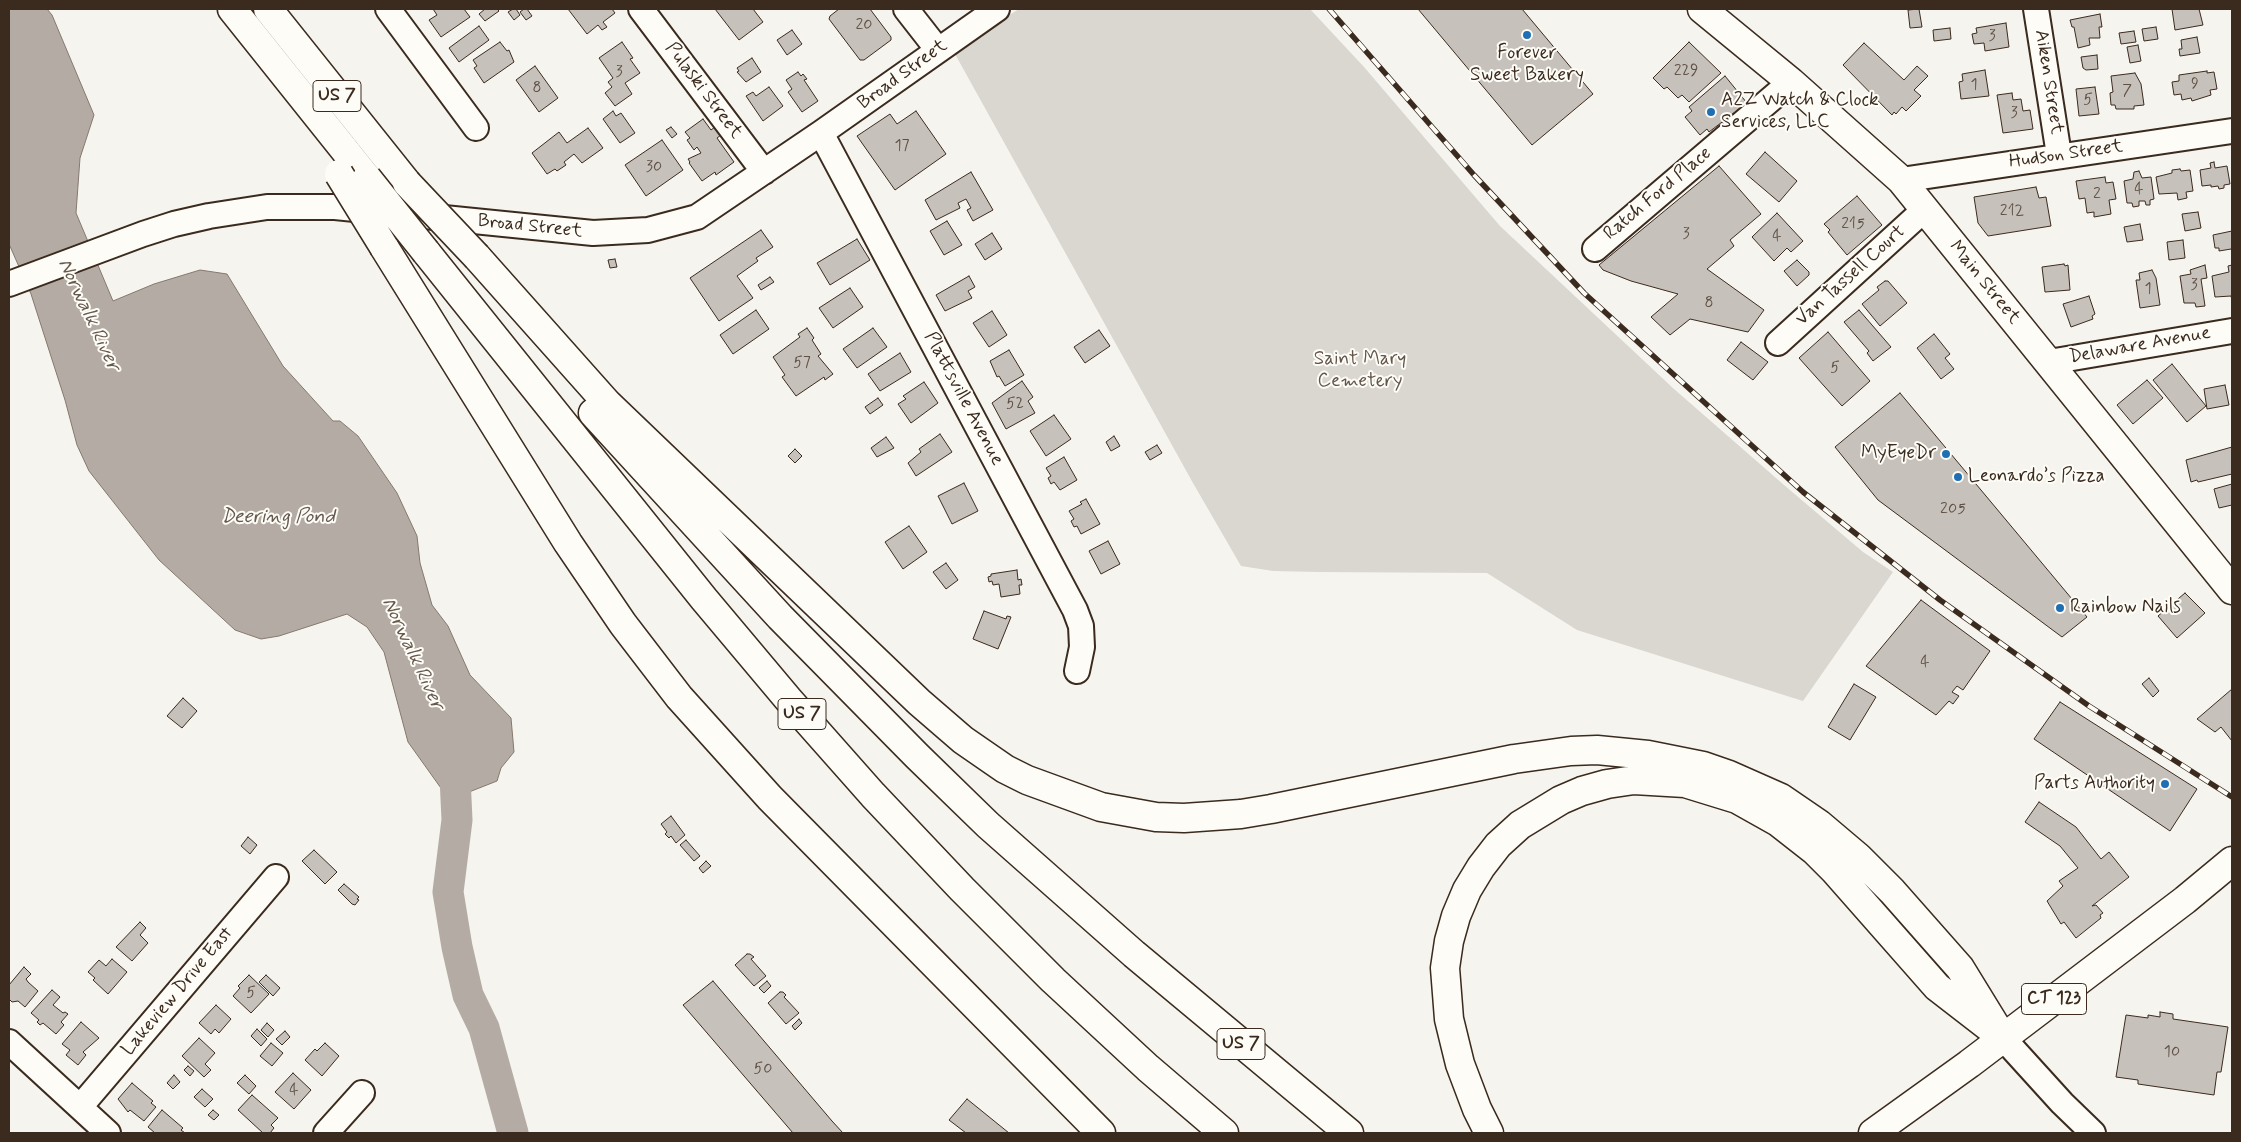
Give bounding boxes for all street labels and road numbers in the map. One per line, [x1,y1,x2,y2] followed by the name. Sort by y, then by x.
[2028,28,2068,136] street label: Aiken Street
[854,35,952,115] street label: Broad Street
[659,38,747,144] street label: Pulaski Street
[313,80,361,112] road number: US 7
[2008,136,2124,174] street label: Hudson Street
[1600,142,1716,246] street label: Ratch Ford Place
[477,210,583,244] street label: Broad Street
[1791,221,1911,331] street label: Van Tassell Court
[1943,237,2025,329] street label: Main Street
[2067,322,2213,370] street label: Delaware Avenue
[918,328,1008,470] street label: Plattsville Avenue
[778,699,826,730] road number: US 7
[117,923,239,1061] street label: Lakeview Drive East
[2022,984,2086,1014] road number: CT 123
[1217,1028,1265,1060] road number: US 7

